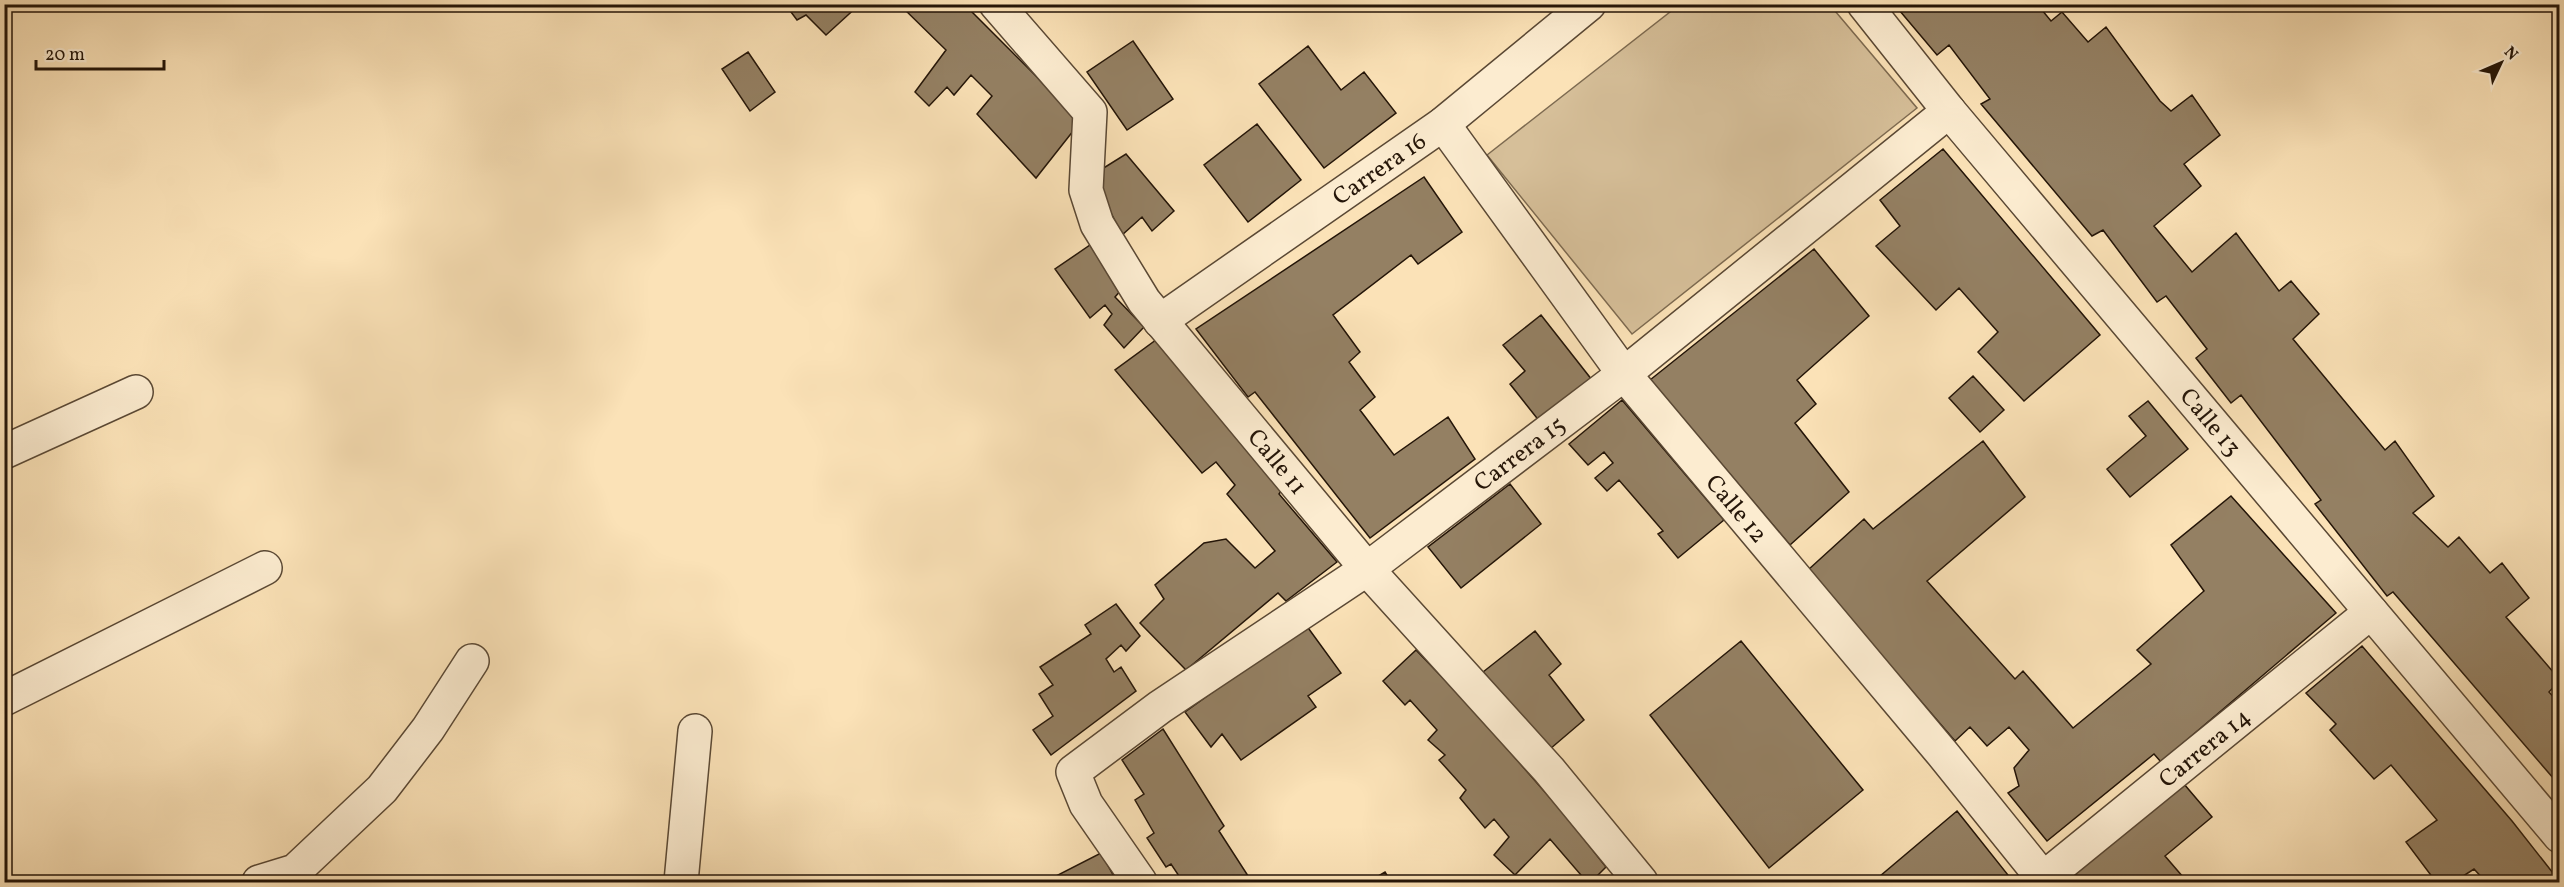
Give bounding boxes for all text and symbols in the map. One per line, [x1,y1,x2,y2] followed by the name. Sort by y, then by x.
[36,33,164,71] scale bar
[2471,33,2531,93] north arrow
[2498,42,2523,66] text: N
[45,43,85,68] text: 20 m
[1326,125,1434,215] street label: Carrera 16
[2171,382,2248,464] street label: Calle 13
[1468,409,1573,501] street label: Carrera 15
[1238,422,1314,503] street label: Calle 11
[1696,468,1774,551] street label: Calle 12
[2152,701,2259,797] street label: Carrera 14

